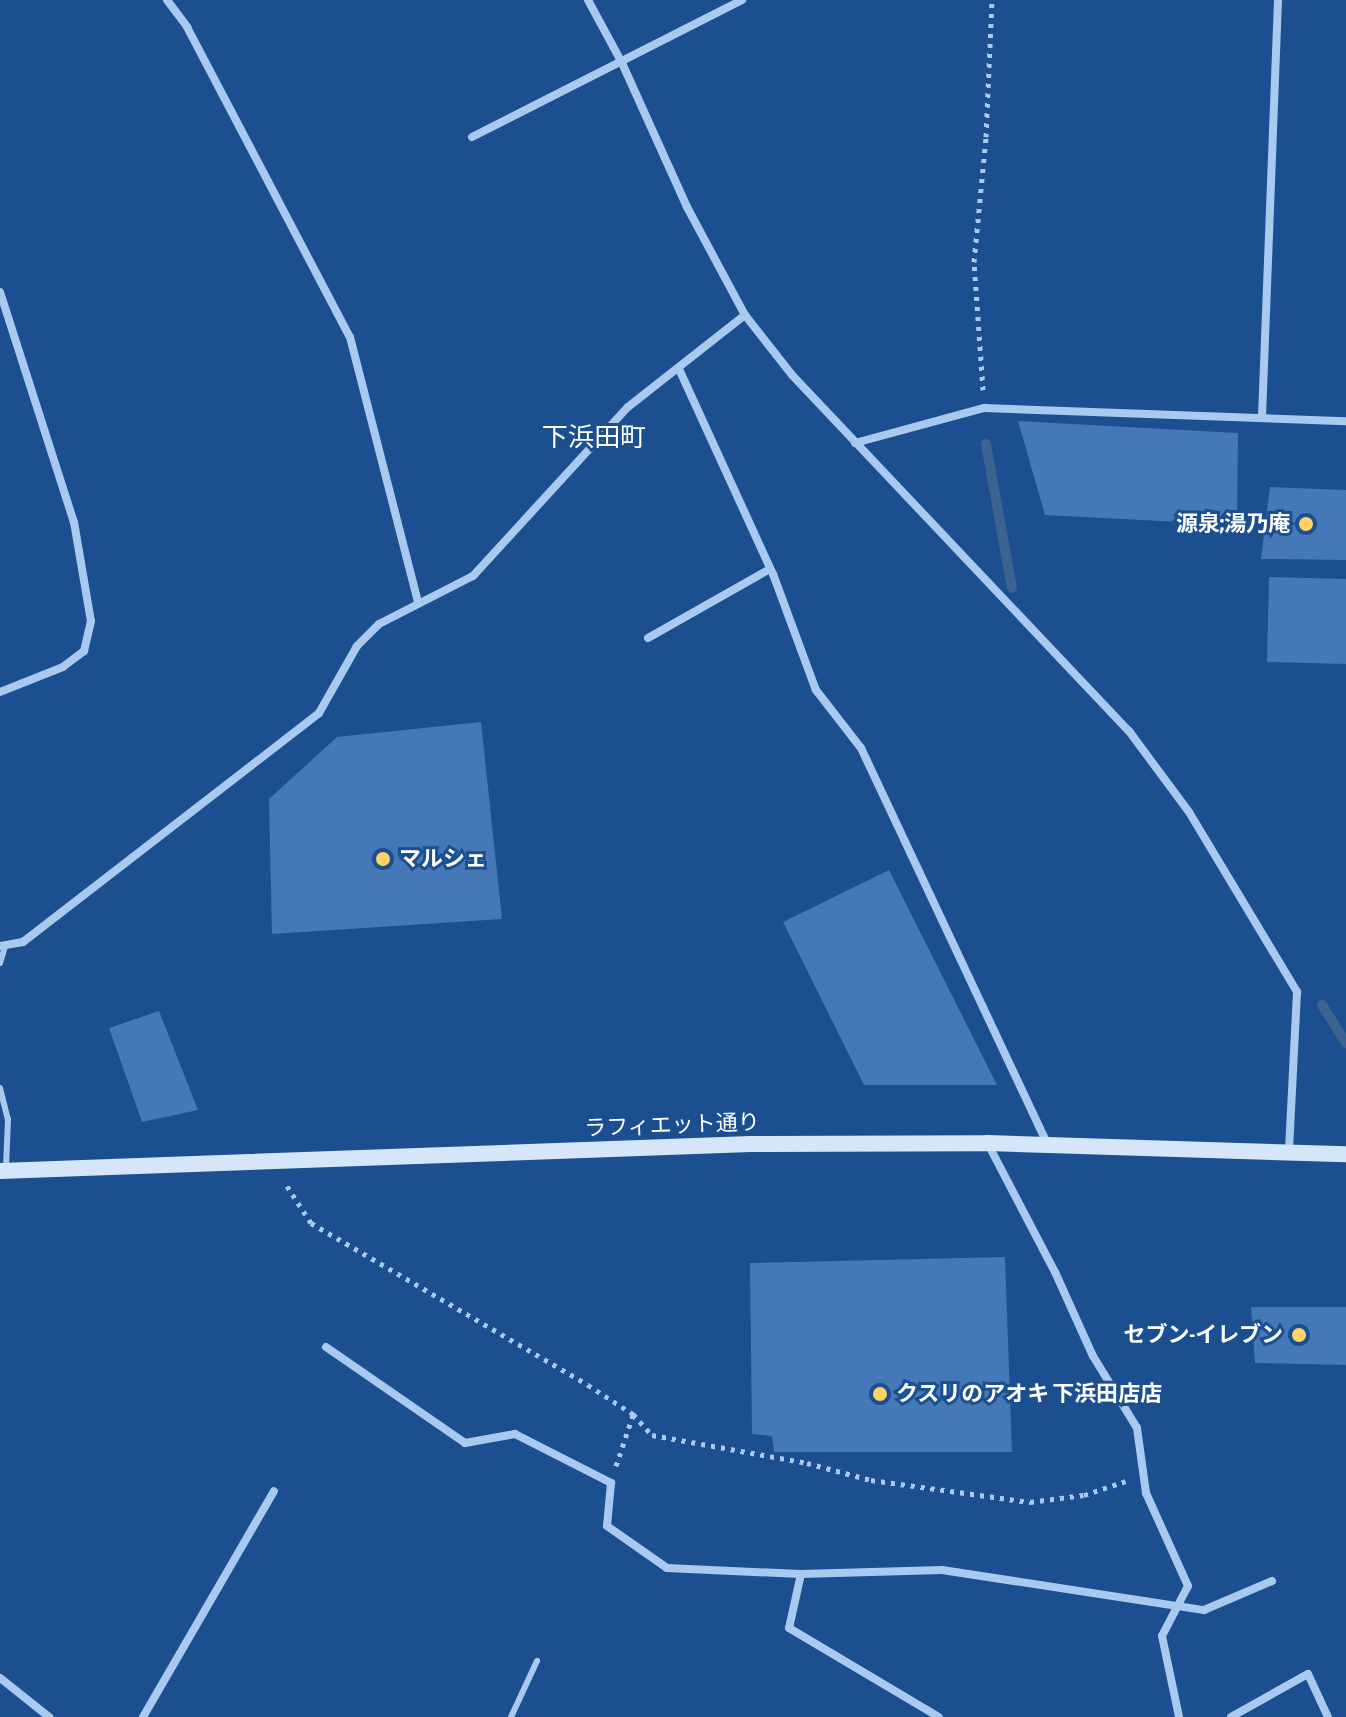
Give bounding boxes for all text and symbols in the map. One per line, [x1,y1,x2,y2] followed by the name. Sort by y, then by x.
[542,422,646,454] district label: 下浜田町
[1176,511,1290,537] place label: 源泉;湯乃庵
[1297,515,1315,533] marker: 源泉;湯乃庵
[399,846,487,872] place label: マルシェ
[374,850,392,868] marker: マルシェ
[584,1109,760,1141] street label: ラフィエット通り
[1124,1322,1283,1348] place label: セブン-イレブン
[1290,1326,1308,1344] marker: セブン-イレブン
[896,1381,1163,1407] place label: クスリのアオキ 下浜田店店
[871,1385,889,1403] marker: クスリのアオキ 下浜田店店

